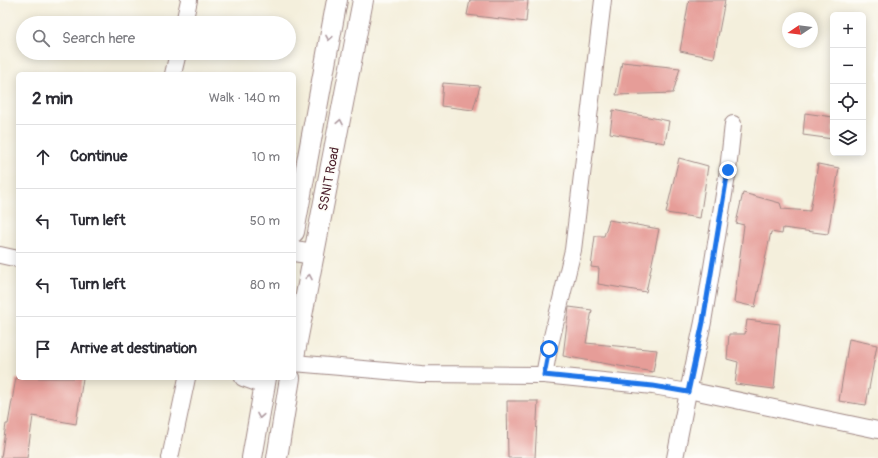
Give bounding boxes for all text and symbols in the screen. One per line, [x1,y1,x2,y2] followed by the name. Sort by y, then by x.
[782,12,818,48] north arrow
[830,12,866,156] map controls
[830,12,866,48] button: +
[16,16,296,60] search box
[30,27,52,49] icon: search
[62,29,135,48] text: Search here
[326,35,334,41] one-way arrow
[830,48,866,84] button: −
[830,84,866,120] button: locate
[32,88,73,109] text: 2 min
[209,90,280,106] text: Walk · 140 m
[335,119,343,125] one-way arrow
[830,120,866,156] button: layers
[32,146,54,168] icon: ahead
[315,146,343,212] street label: SSNIT Road
[70,147,128,166] text: Continue
[252,149,280,165] text: 10 m
[719,161,737,179] route end
[32,210,54,232] icon: left
[70,211,126,230] text: Turn left
[250,213,280,229] text: 50 m
[32,274,54,296] icon: left
[305,274,313,281] one-way arrow
[70,275,126,294] text: Turn left
[250,277,280,293] text: 80 m
[32,338,54,360] icon: arrive
[70,339,197,358] text: Arrive at destination
[540,340,558,358] route start
[256,413,264,420] one-way arrow

